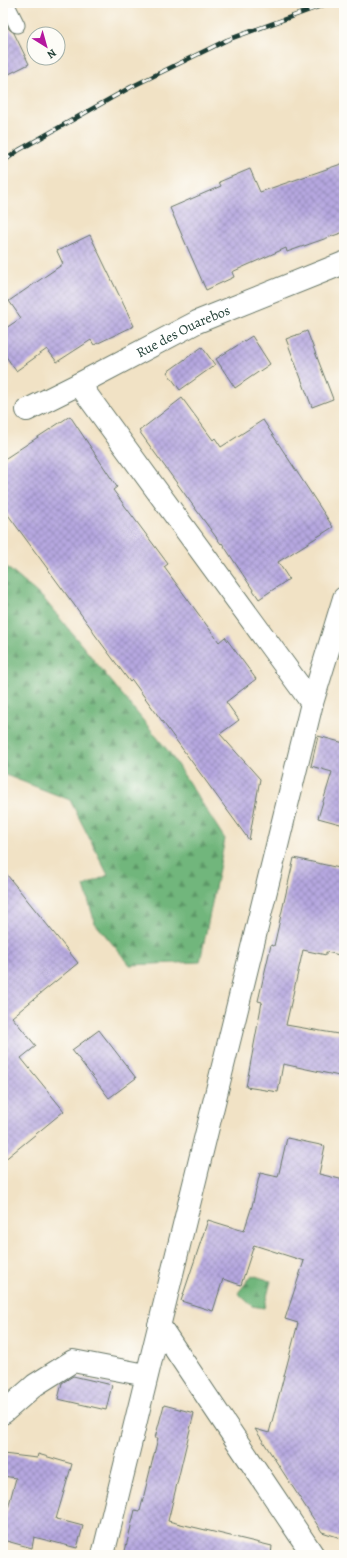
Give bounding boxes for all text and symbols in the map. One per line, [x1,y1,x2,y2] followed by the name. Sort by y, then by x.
[26,26,66,66] north arrow
[44,45,59,62] text: N
[133,300,233,362] street label: Rue des Ouarebos

